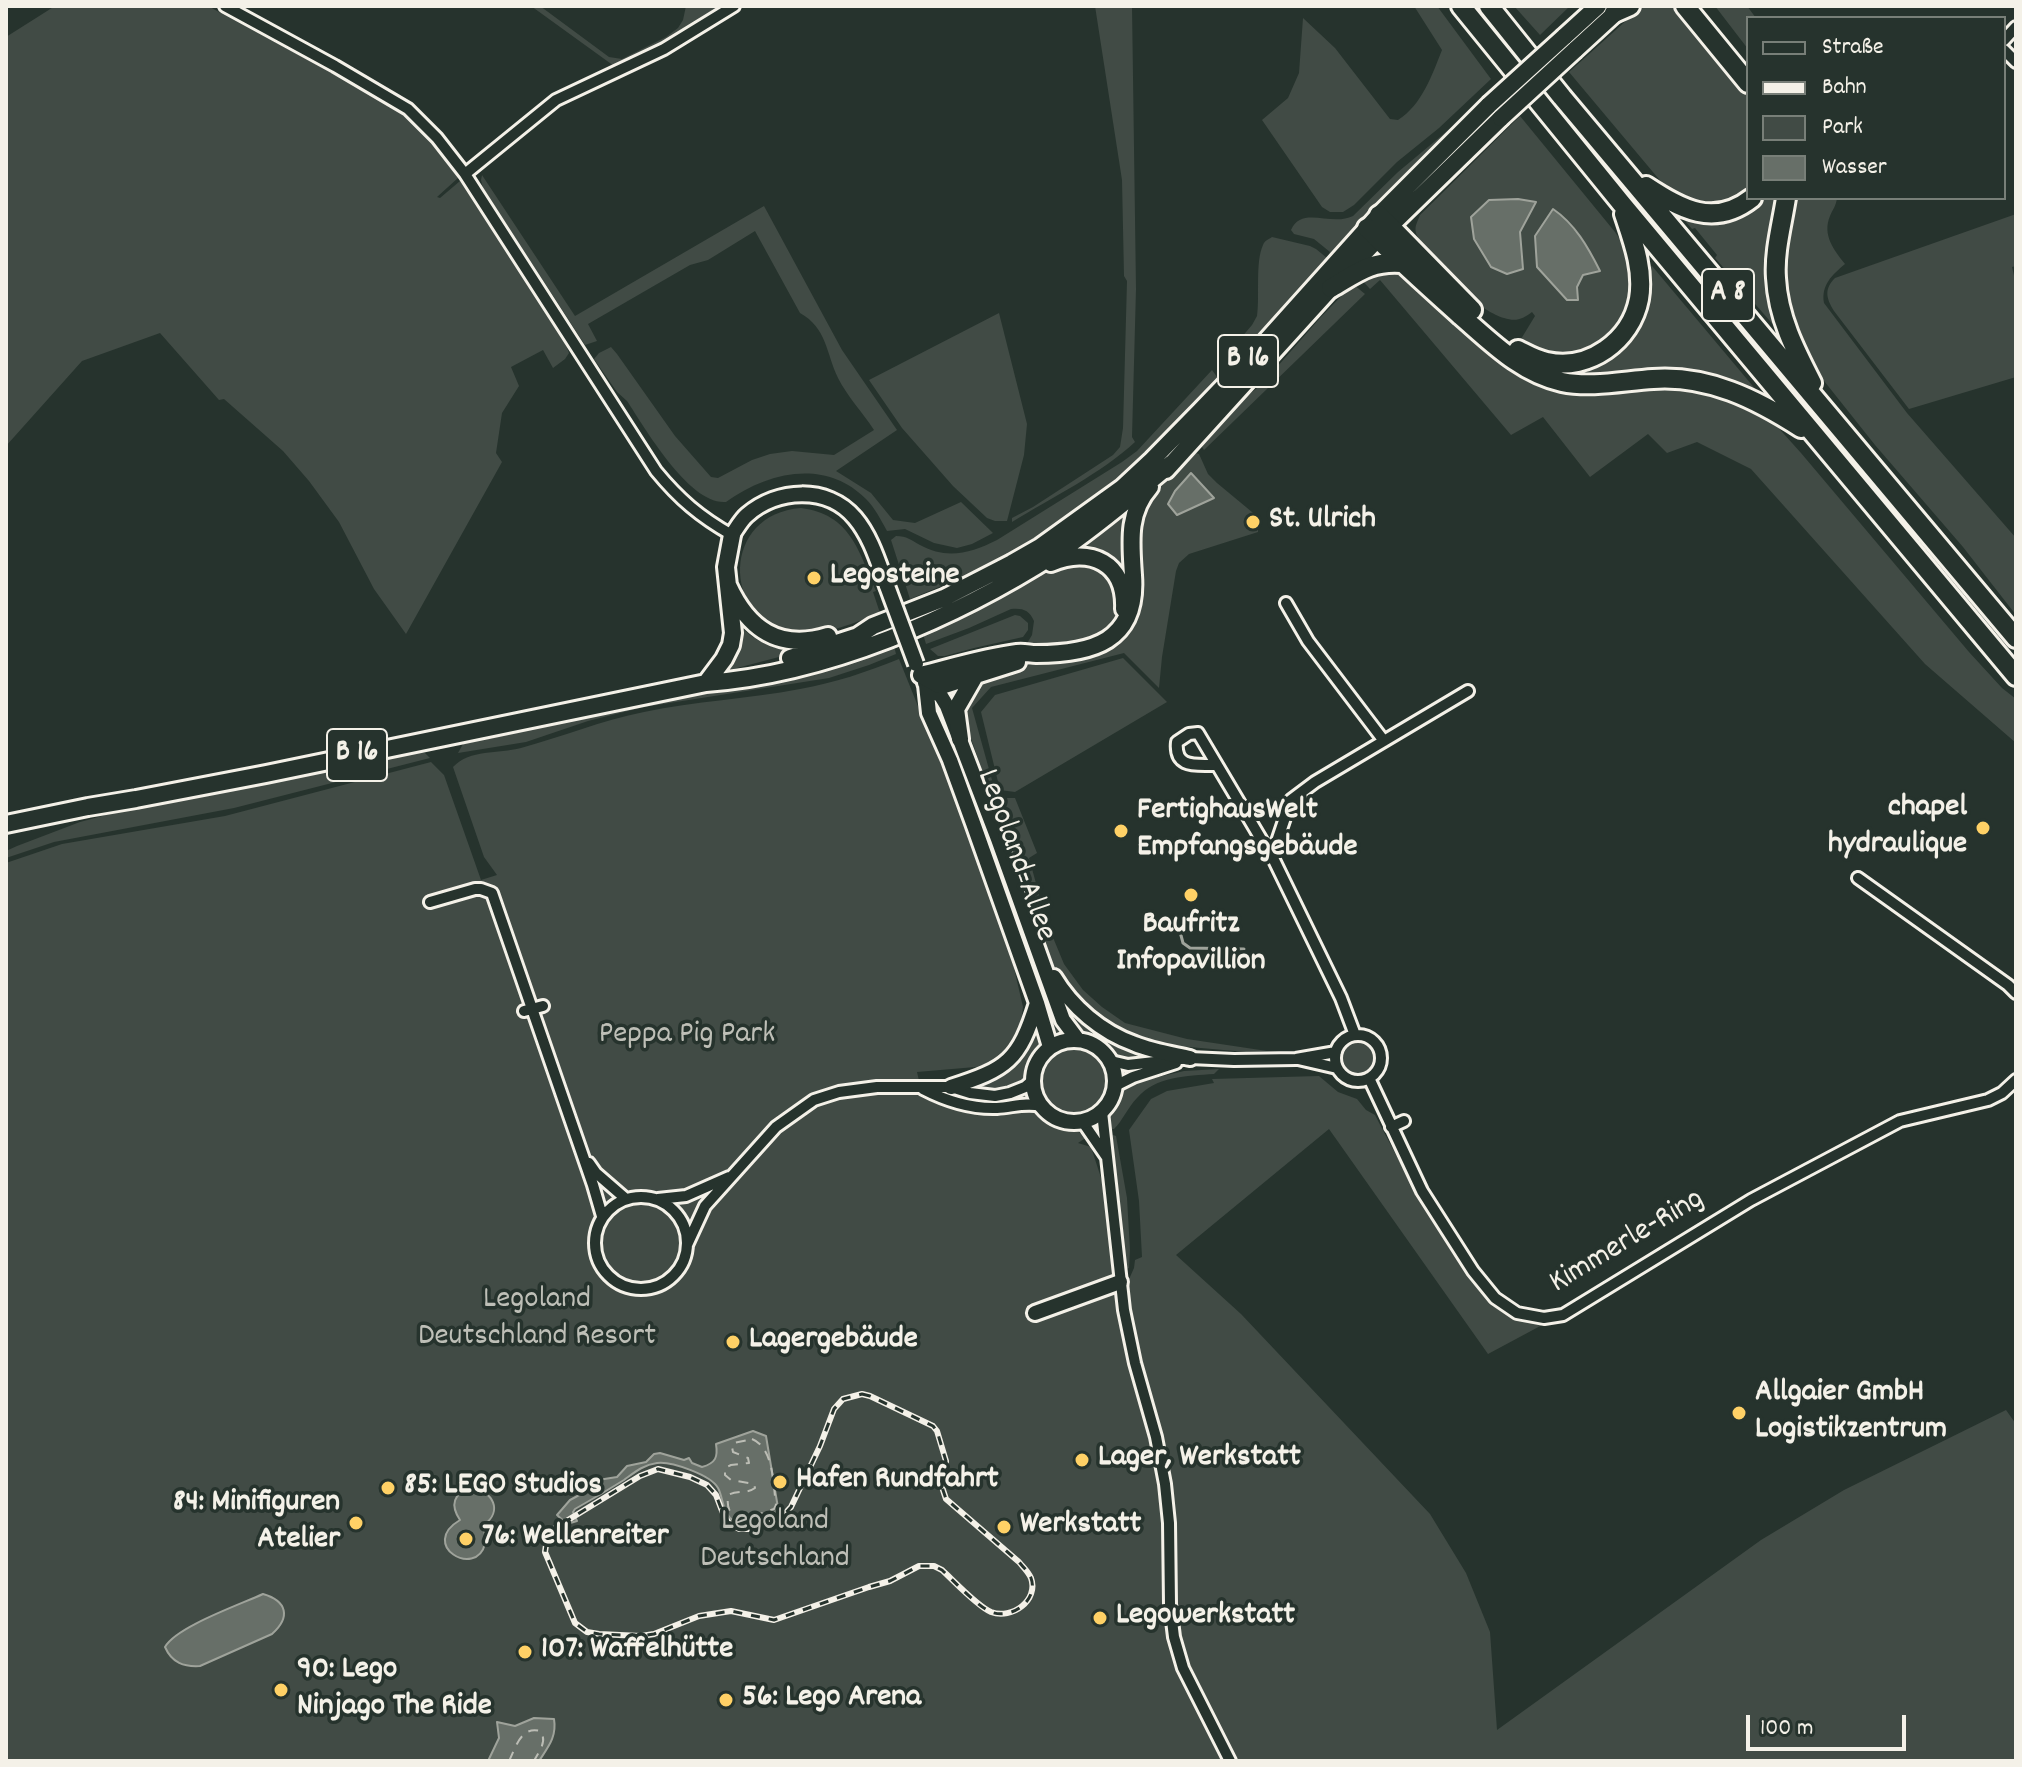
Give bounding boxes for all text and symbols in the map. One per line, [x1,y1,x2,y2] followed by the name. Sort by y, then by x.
[1746,16,2006,200] legend
[1822,31,1884,65] text: Straße
[1822,71,1867,105] text: Bahn
[1822,111,1863,145] text: Park
[1822,151,1887,185] text: Wasser
[1702,269,1754,321] road number: A 8
[1218,335,1278,387] road number: B 16
[1269,503,1376,541] place label: St. Ulrich
[1244,513,1262,531] marker: St. Ulrich
[830,559,960,597] place label: Legosteine
[805,569,823,587] marker: Legosteine
[327,729,387,781] road number: B 16
[965,765,1063,947] street label: Legoland-Allee
[1828,791,1967,866] place label: chapel hydraulique
[1137,794,1358,869] place label: FertighausWelt Empfangsgebäude
[1974,819,1992,837] marker: chapel hydraulique
[1112,822,1130,840] marker: FertighausWelt Empfangsgebäude
[1182,886,1200,904] marker: Baufritz Infopavillion
[1116,908,1266,983] place label: Baufritz Infopavillion
[599,1018,775,1056] park label: Peppa Pig Park
[1544,1182,1712,1304] street label: Kimmerle-Ring
[418,1283,656,1358] park label: Legoland Deutschland Resort
[749,1323,918,1361] place label: Lagergebäude
[724,1333,742,1351] marker: Lagergebäude
[1755,1376,1947,1451] place label: Allgaier GmbH Logistikzentrum
[1730,1404,1748,1422] marker: Allgaier GmbH Logistikzentrum
[1098,1441,1301,1479] place label: Lager, Werkstatt
[1073,1451,1091,1469] marker: Lager, Werkstatt
[796,1463,999,1501] place label: Hafen Rundfahrt
[404,1469,602,1507] place label: 85: LEGO Studios
[771,1473,789,1491] marker: Hafen Rundfahrt
[379,1479,397,1497] marker: 85: LEGO Studios
[173,1486,340,1561] place label: 84: Minifiguren Atelier
[700,1505,850,1580] park label: Legoland Deutschland
[1020,1508,1141,1546] place label: Werkstatt
[347,1514,365,1532] marker: 84: Minifiguren Atelier
[995,1518,1013,1536] marker: Werkstatt
[482,1520,669,1558] place label: 76: Wellenreiter
[457,1530,475,1548] marker: 76: Wellenreiter
[1116,1599,1295,1637] place label: Legowerkstatt
[1091,1609,1109,1627] marker: Legowerkstatt
[541,1633,733,1671] place label: 107: Waffelhütte
[516,1643,534,1661] marker: 107: Waffelhütte
[297,1653,492,1728] place label: 90: Lego Ninjago The Ride
[272,1681,290,1699] marker: 90: Lego Ninjago The Ride
[742,1681,921,1719] place label: 56: Lego Arena
[717,1691,735,1709] marker: 56: Lego Arena
[1750,1699,1910,1749] scale bar
[1760,1712,1813,1746] text: 100 m

